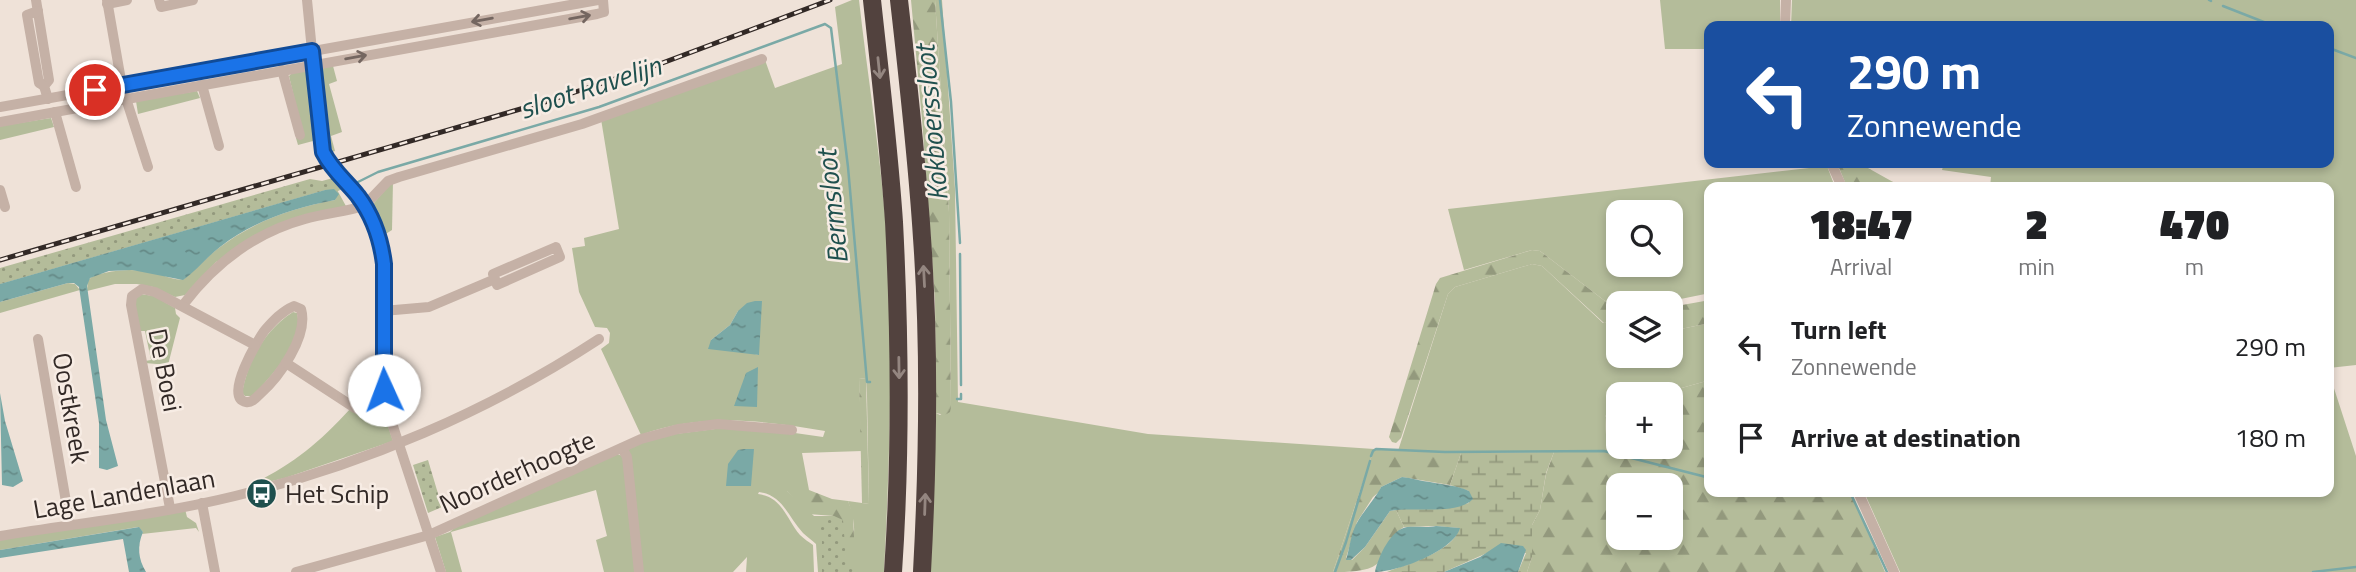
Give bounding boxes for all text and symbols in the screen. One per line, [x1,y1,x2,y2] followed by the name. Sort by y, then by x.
[568,10,591,23] one-way arrow
[471,14,494,28] one-way arrow
[1847,33,1981,108] text: 290 m
[902,40,959,203] water label: Kokboerssloot
[513,43,667,130] water label: sloot Ravelijn
[1732,49,1823,140] icon: left
[344,50,367,63] one-way arrow
[873,56,886,79] one-way arrow
[65,60,125,120] pin
[76,71,114,109] icon: arrive
[1847,101,2022,149] text: Zonnewende
[804,145,859,266] water label: Bermsloot
[1809,191,1913,255] text: 18:47
[2025,191,2048,255] text: 2
[2160,191,2229,255] text: 470
[1606,200,1683,550] map controls
[1606,200,1683,277] button: search
[1830,249,1892,284] text: Arrival
[2018,249,2055,284] text: min
[2185,249,2204,284] text: m
[918,265,931,288] one-way arrow
[1606,291,1683,368] button: layers
[1791,310,1886,349] text: Turn left
[138,325,193,415] street label: De Boei
[2235,327,2306,366] text: 290 m
[1732,328,1770,366] icon: left
[43,349,100,466] street label: Oostkreek
[1791,349,1917,384] text: Zonnewende
[347,353,421,427] position arrow
[892,356,906,379] one-way arrow
[1606,382,1683,459] button: +
[1791,418,2021,457] text: Arrive at destination
[2235,418,2306,457] text: 180 m
[1732,419,1770,457] icon: arrive
[433,420,601,523] street label: Noorderhoogte
[30,458,218,529] street label: Lage Landenlaan
[1606,473,1683,550] button: −
[285,474,389,513] place label: Het Schip
[245,477,279,511] bus stop icon: Het Schip
[918,493,932,516] one-way arrow

